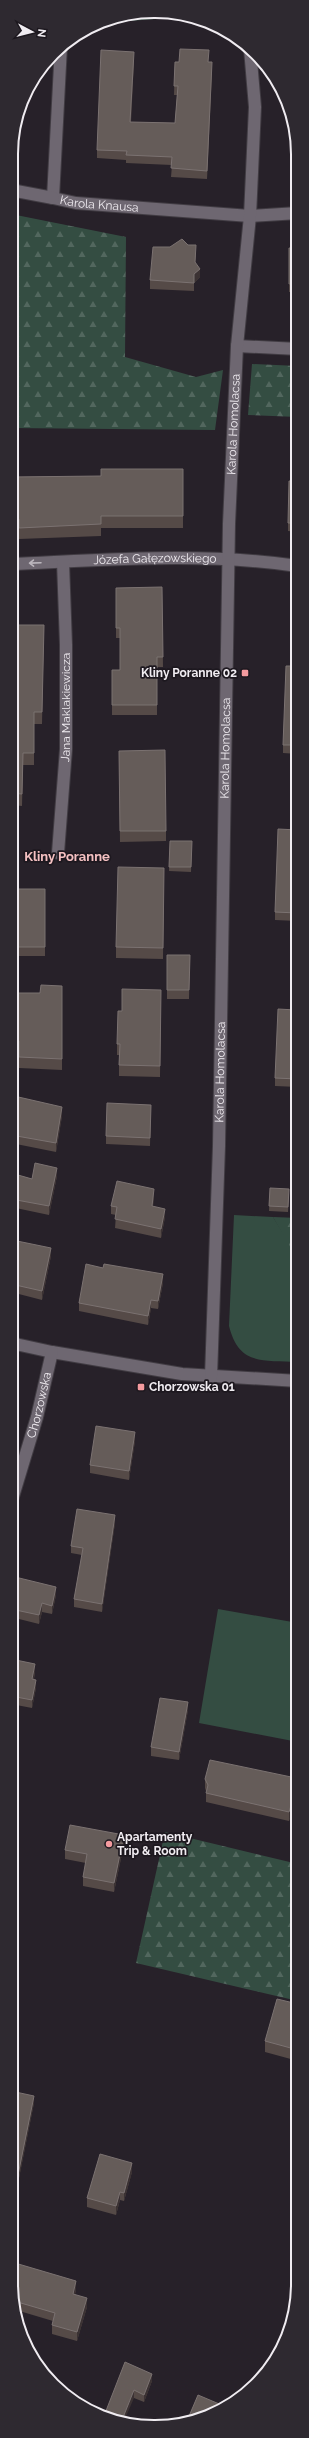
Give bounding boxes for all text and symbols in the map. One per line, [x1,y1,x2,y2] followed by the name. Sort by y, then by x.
[12,12,52,52] north arrow
[34,28,48,38] text: N
[59,193,139,215] street label: Karola Knausa
[224,373,243,475] street label: Karola Homolacsa
[93,551,217,567] street label: Józefa Gałęzowskiego
[29,559,42,566] one-way arrow
[58,653,73,762] street label: Jana Maklakiewicza
[141,666,237,680] place label: Kliny Poranne 02
[240,668,250,678] marker: Kliny Poranne 02
[218,698,233,799] street label: Karola Homolacsa
[24,849,110,864] district label: Kliny Poranne
[212,1021,228,1123] street label: Karola Homolacsa
[24,1371,54,1440] street label: Chorzowska
[149,1380,235,1394] place label: Chorzowska 01
[136,1382,146,1392] marker: Chorzowska 01
[117,1830,193,1858] place label: Apartamenty Trip & Room
[104,1839,114,1849] marker: Apartamenty Trip & Room

